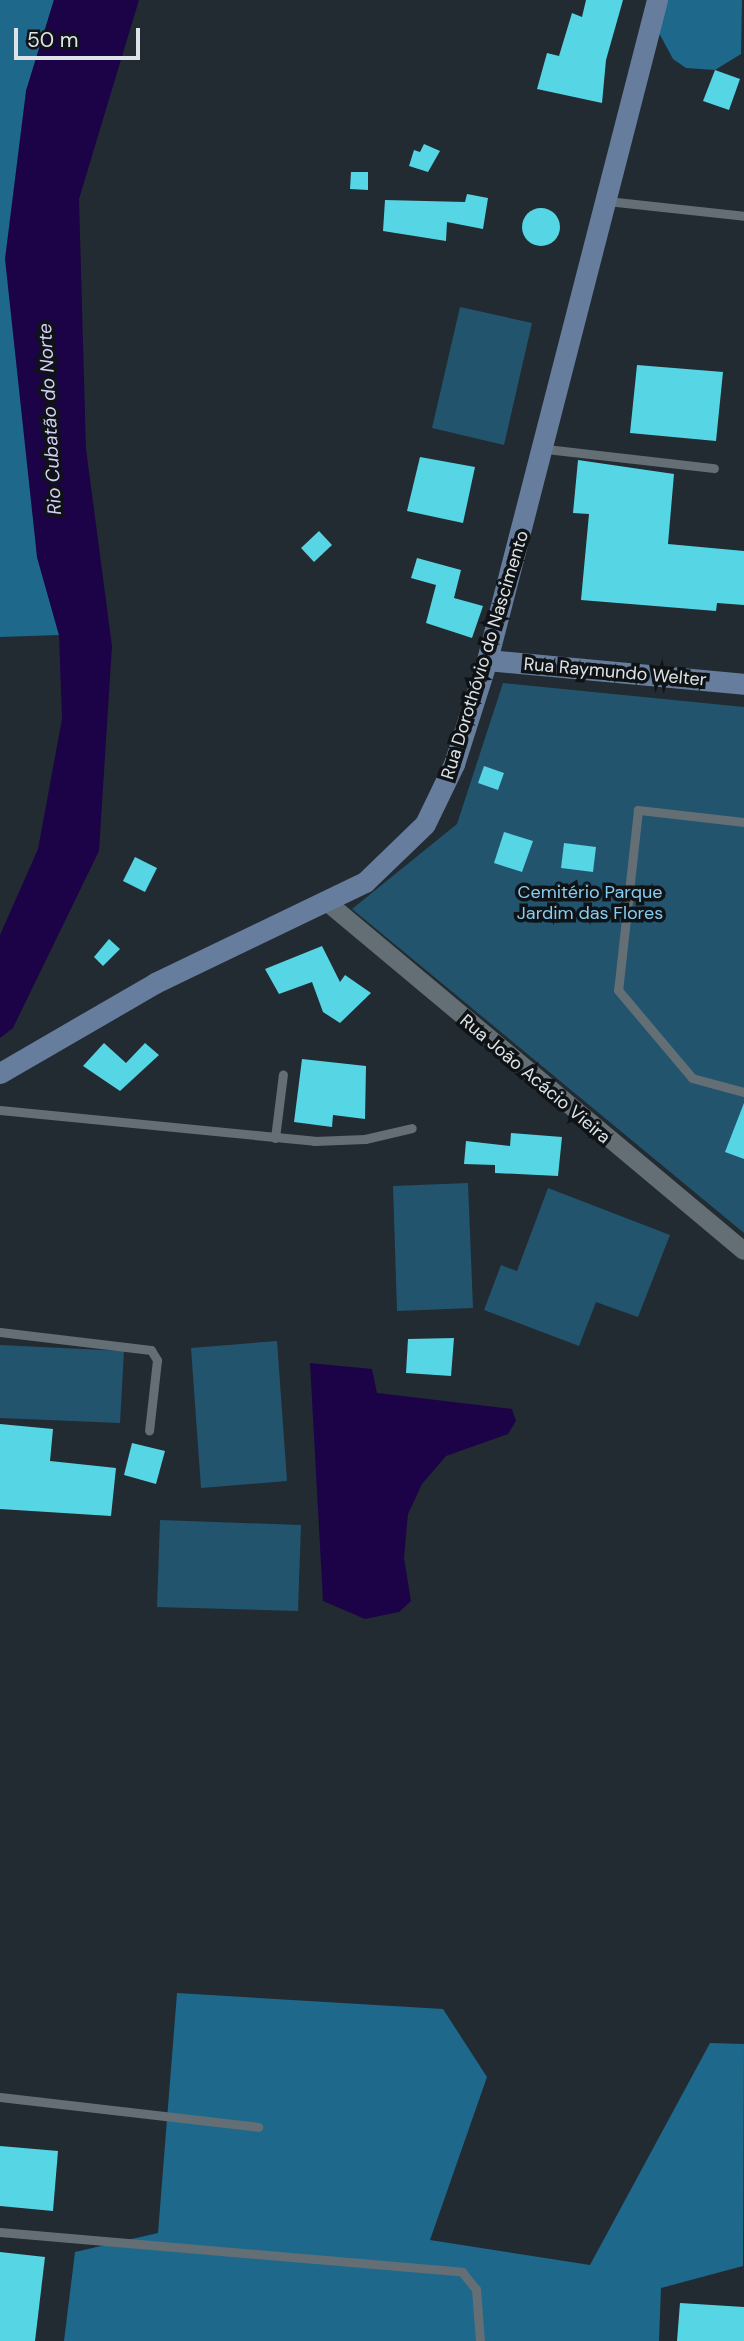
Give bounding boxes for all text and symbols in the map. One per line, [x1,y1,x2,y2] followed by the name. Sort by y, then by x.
[18,14,144,58] scale bar
[27,26,78,54] text: 50 m
[34,323,66,515] water label: Rio Cubatão do Norte
[437,528,533,782] street label: Rua Dorothóvio do Nascimento
[523,653,707,691] street label: Rua Raymundo Welter
[517,882,663,924] park label: Cemitério Parque Jardim das Flores
[455,1010,615,1148] street label: Rua João Acácio Vieira

